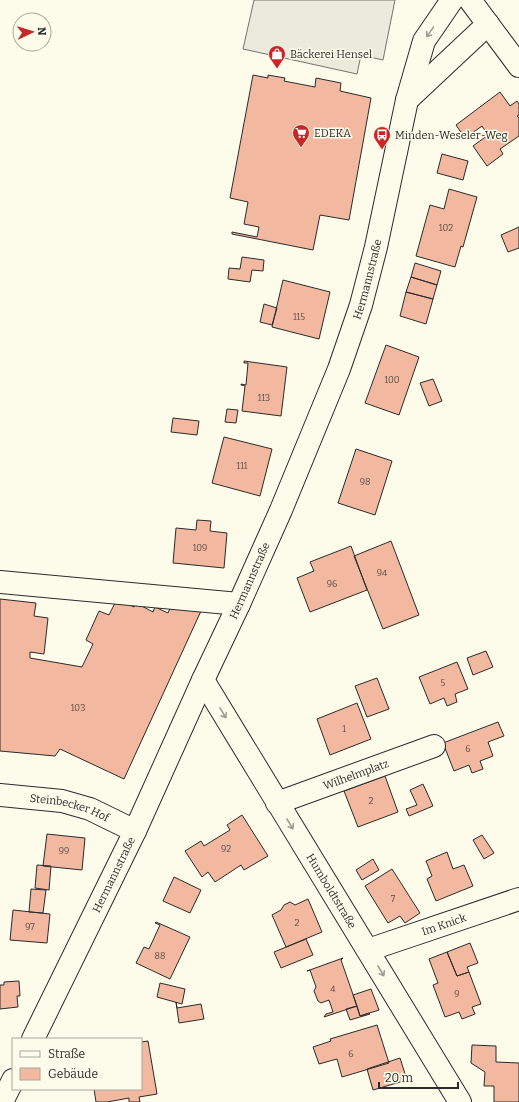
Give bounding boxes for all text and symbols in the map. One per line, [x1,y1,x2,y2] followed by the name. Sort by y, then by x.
[12,12,52,52] north arrow
[426,26,434,37] one-way arrow
[35,27,48,37] text: N
[267,44,287,69] shop icon: Bäckerei Hensel
[290,48,372,61] place label: Bäckerei Hensel
[291,123,311,148] supermarket icon: EDEKA
[372,125,392,150] bus stop icon: Minden-Weseler-Weg
[314,127,351,140] place label: EDEKA
[395,129,508,142] place label: Minden-Weseler-Weg
[439,223,453,233] house number: 102
[350,238,384,321] street label: Hermannstraße
[293,312,305,322] house number: 115
[384,375,400,385] house number: 100
[258,393,270,403] house number: 113
[237,461,248,471] house number: 111
[360,477,370,487] house number: 98
[226,540,272,621] street label: Hermannstraße
[193,543,207,553] house number: 109
[377,568,388,578] house number: 94
[327,579,337,589] house number: 96
[441,678,446,688] house number: 5
[71,703,85,713] house number: 103
[220,707,228,719] one-way arrow
[342,724,346,734] house number: 1
[465,744,471,754] house number: 6
[321,757,390,792] street label: Wilhelmplatz
[29,791,112,824] street label: Steinbecker Hof
[369,796,374,806] house number: 2
[286,819,295,830] one-way arrow
[90,835,138,915] street label: Hermannstraße
[221,844,231,854] house number: 92
[59,846,69,856] house number: 99
[304,851,359,931] street label: Humboldtstraße
[391,894,396,904] house number: 7
[420,911,468,938] street label: Im Knick
[295,918,300,928] house number: 2
[25,922,35,932] house number: 97
[155,951,165,961] house number: 88
[377,965,385,977] one-way arrow
[330,984,336,994] house number: 4
[454,989,460,999] house number: 9
[12,1038,142,1090] legend
[48,1047,85,1061] text: Straße
[348,1049,354,1059] house number: 6
[379,1064,458,1090] scale bar
[48,1067,98,1081] text: Gebäude
[385,1071,414,1085] text: 20 m

